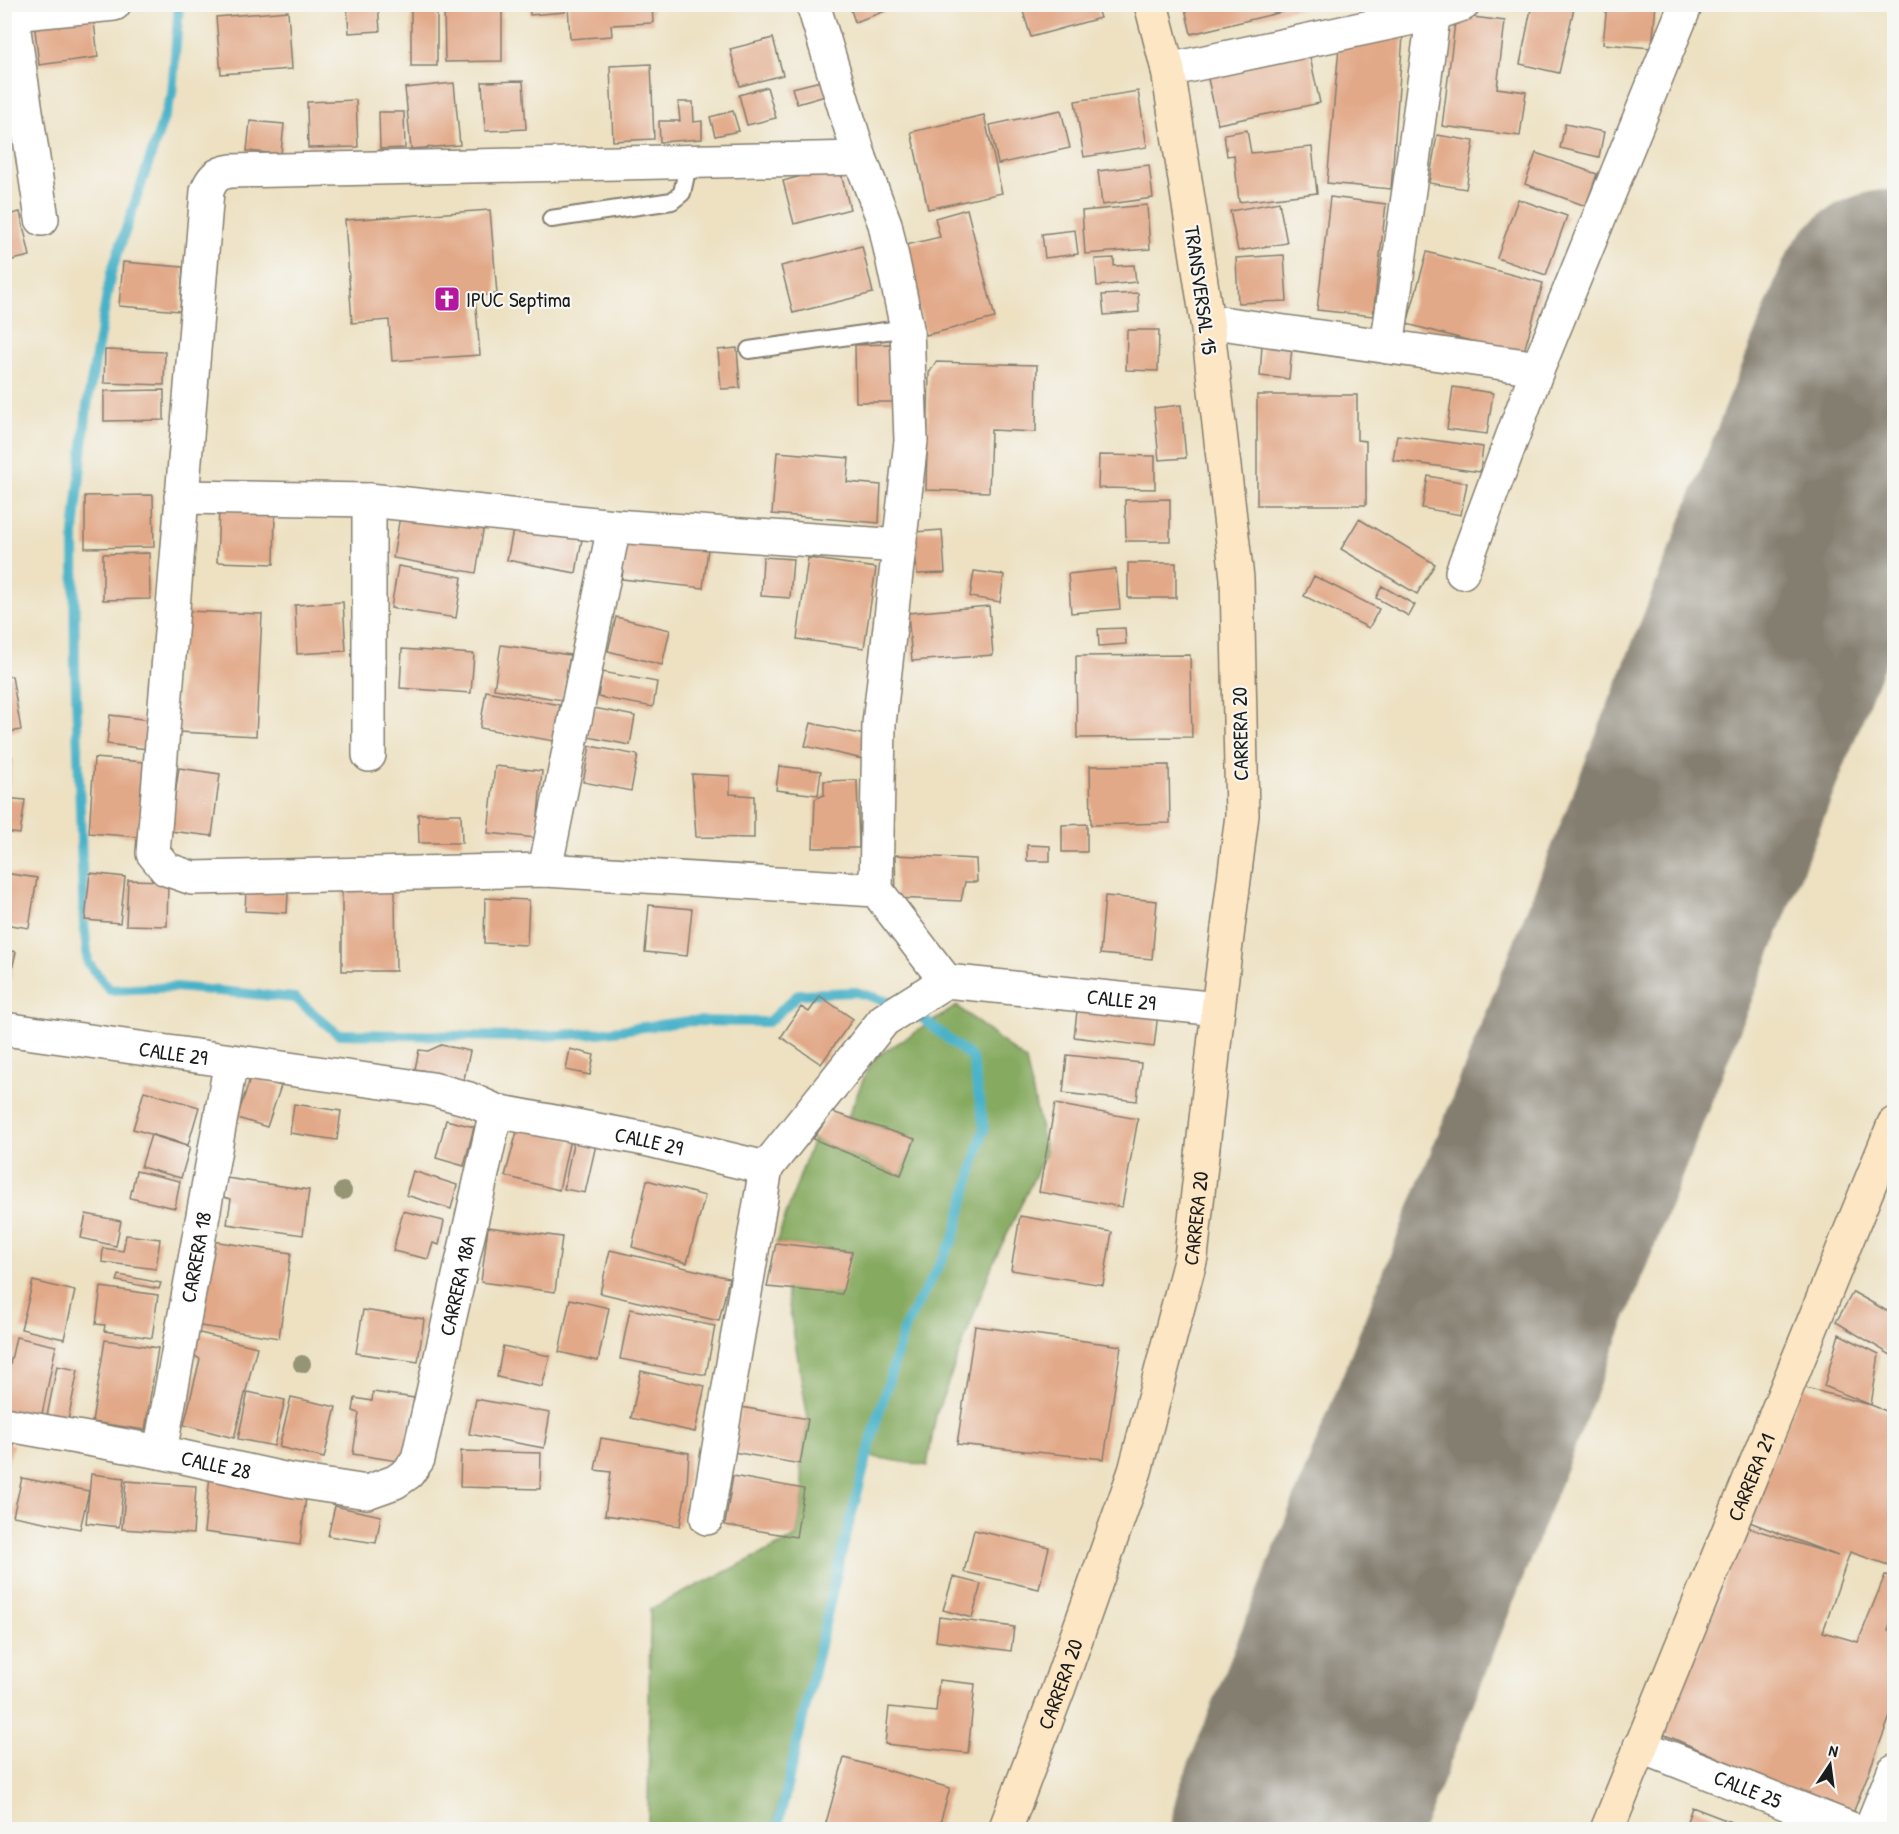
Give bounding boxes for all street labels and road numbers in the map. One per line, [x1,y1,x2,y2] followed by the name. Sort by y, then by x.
[1178,224,1224,357] street label: TRANSVERSAL 15
[1225,687,1255,781] street label: CARRERA 20
[1086,981,1158,1017] street label: CALLE 29
[137,1034,210,1072] street label: CALLE 29
[613,1119,686,1162] street label: CALLE 29
[1175,1170,1215,1268] street label: CARRERA 20
[173,1210,218,1305] street label: CARRERA 18
[432,1233,482,1338] street label: CARRERA 18A
[1720,1429,1781,1525] street label: CARRERA 21
[179,1443,254,1486] street label: CALLE 28
[1030,1635,1089,1733] street label: CARRERA 20
[1710,1762,1786,1815] street label: CALLE 25

